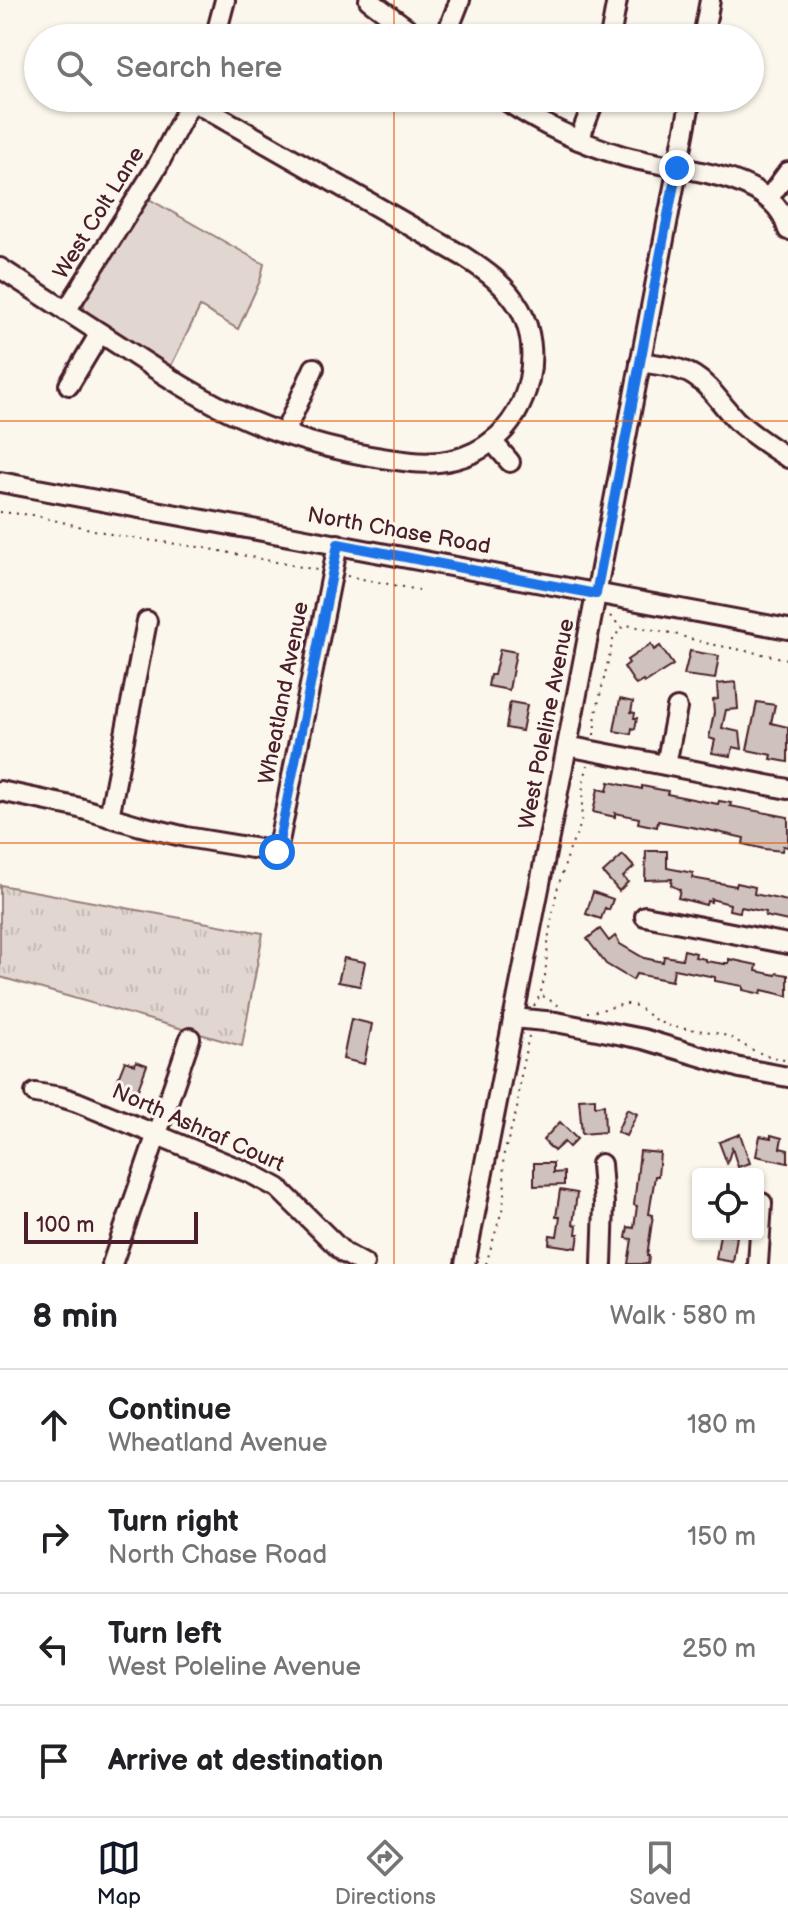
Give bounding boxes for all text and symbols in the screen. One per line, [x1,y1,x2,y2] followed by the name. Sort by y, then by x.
[24,24,764,112] search box
[52,46,96,90] icon: search
[116,50,282,86] text: Search here
[48,142,150,284] street label: West Colt Lane
[659,150,695,186] route end
[305,502,493,560] street label: North Chase Road
[253,599,315,787] street label: Wheatland Avenue
[513,616,581,832] street label: West Poleline Avenue
[259,834,295,870] route start
[108,1078,288,1178] street label: North Ashraf Court
[692,1168,764,1240] map controls
[692,1168,764,1240] button: locate
[24,1208,198,1244] scale bar
[36,1212,95,1239] text: 100 m
[32,1296,118,1337] text: 8 min
[610,1301,756,1332] text: Walk · 580 m
[108,1392,231,1428] text: Continue
[32,1403,76,1447] icon: ahead
[687,1410,756,1441] text: 180 m
[108,1428,327,1459] text: Wheatland Avenue
[108,1504,239,1540] text: Turn right
[32,1515,76,1559] icon: right
[687,1522,756,1553] text: 150 m
[108,1540,327,1571] text: North Chase Road
[108,1616,222,1652] text: Turn left
[32,1627,76,1671] icon: left
[682,1634,756,1665] text: 250 m
[108,1652,361,1683] text: West Poleline Avenue
[32,1739,76,1783] icon: arrive
[108,1743,384,1779] text: Arrive at destination
[97,1836,141,1911] tab: Map
[335,1836,436,1911] tab: Directions
[629,1836,691,1911] tab: Saved

